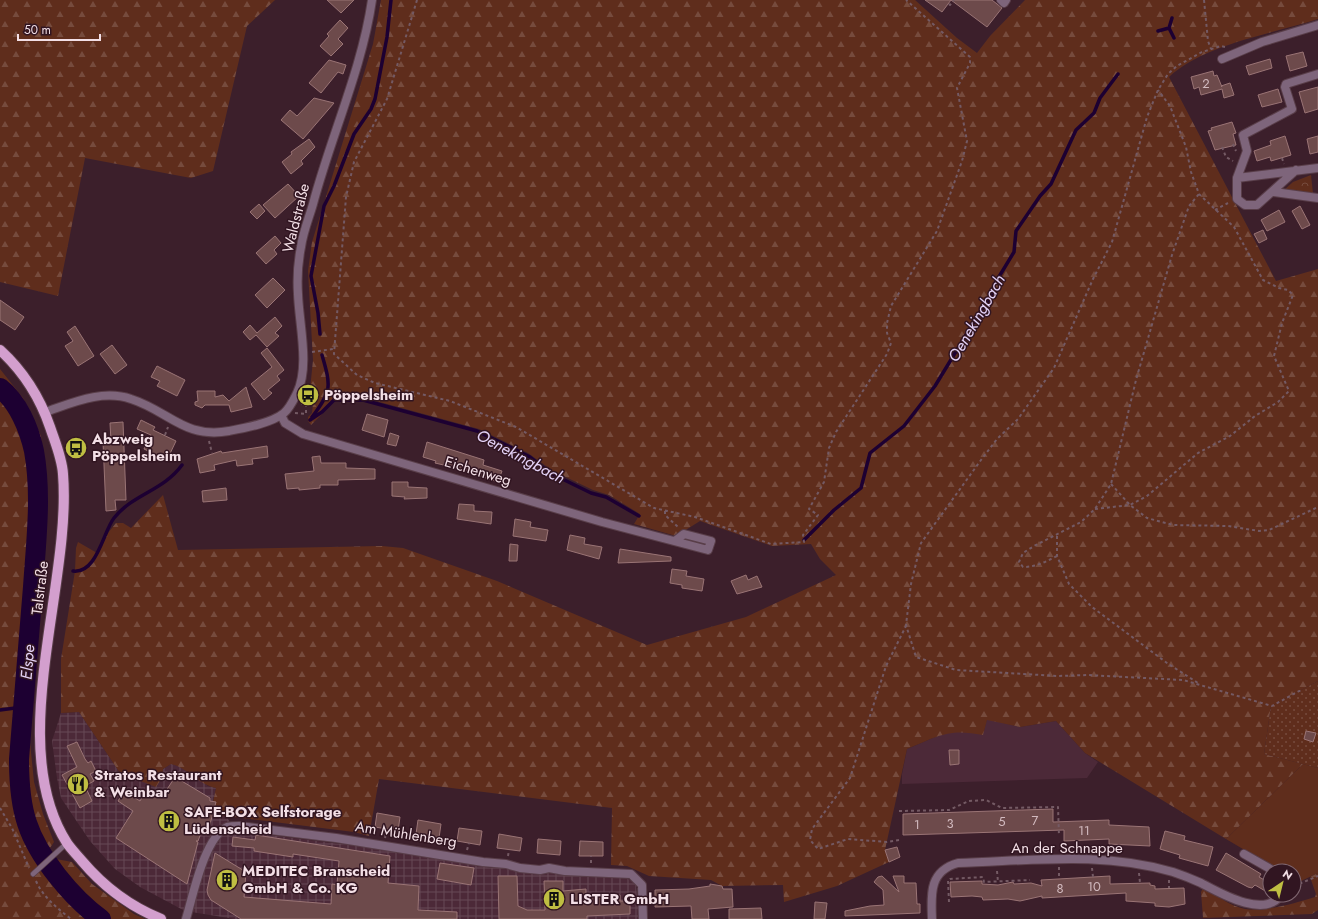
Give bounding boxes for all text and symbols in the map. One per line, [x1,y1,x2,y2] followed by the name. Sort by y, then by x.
[18,16,100,42] scale bar
[24,21,51,39] text: 50 m
[1202,74,1210,93] house number: 2
[277,181,315,255] street label: Waldstraße
[942,270,1011,366] water label: Oenekingbach
[295,382,321,408] bus stop icon: Pöppelsheim
[324,384,413,406] place label: Pöppelsheim
[472,423,569,489] water label: Oenekingbach
[91,428,181,467] place label: Abzweig Pöppelsheim
[63,435,89,461] bus stop icon: Abzweig Pöppelsheim
[442,450,514,492] street label: Eichenweg
[26,559,54,616] street label: Talstraße
[15,643,40,681] water label: Elspe
[94,764,222,803] place label: Stratos Restaurant & Weinbar
[65,771,91,797] restaurant icon: Stratos Restaurant & Weinbar
[184,801,342,840] place label: SAFE-BOX Selfstorage Lüdenscheid
[156,808,182,834] building icon: SAFE-BOX Selfstorage Lüdenscheid
[1032,811,1039,830] house number: 7
[998,812,1006,831] house number: 5
[946,814,954,833] house number: 3
[354,815,458,853] street label: Am Mühlenberg
[914,815,920,834] house number: 1
[1078,821,1090,840] house number: 11
[1011,837,1123,859] street label: An der Schnappe
[242,860,390,899] place label: MEDITEC Branscheid GmbH & Co. KG
[1262,863,1302,903] north arrow
[1280,866,1296,884] text: N
[214,867,240,893] building icon: MEDITEC Branscheid GmbH & Co. KG
[1087,877,1101,896] house number: 10
[1056,879,1064,898] house number: 8
[541,886,567,912] building icon: LISTER GmbH
[570,888,669,910] place label: LISTER GmbH

